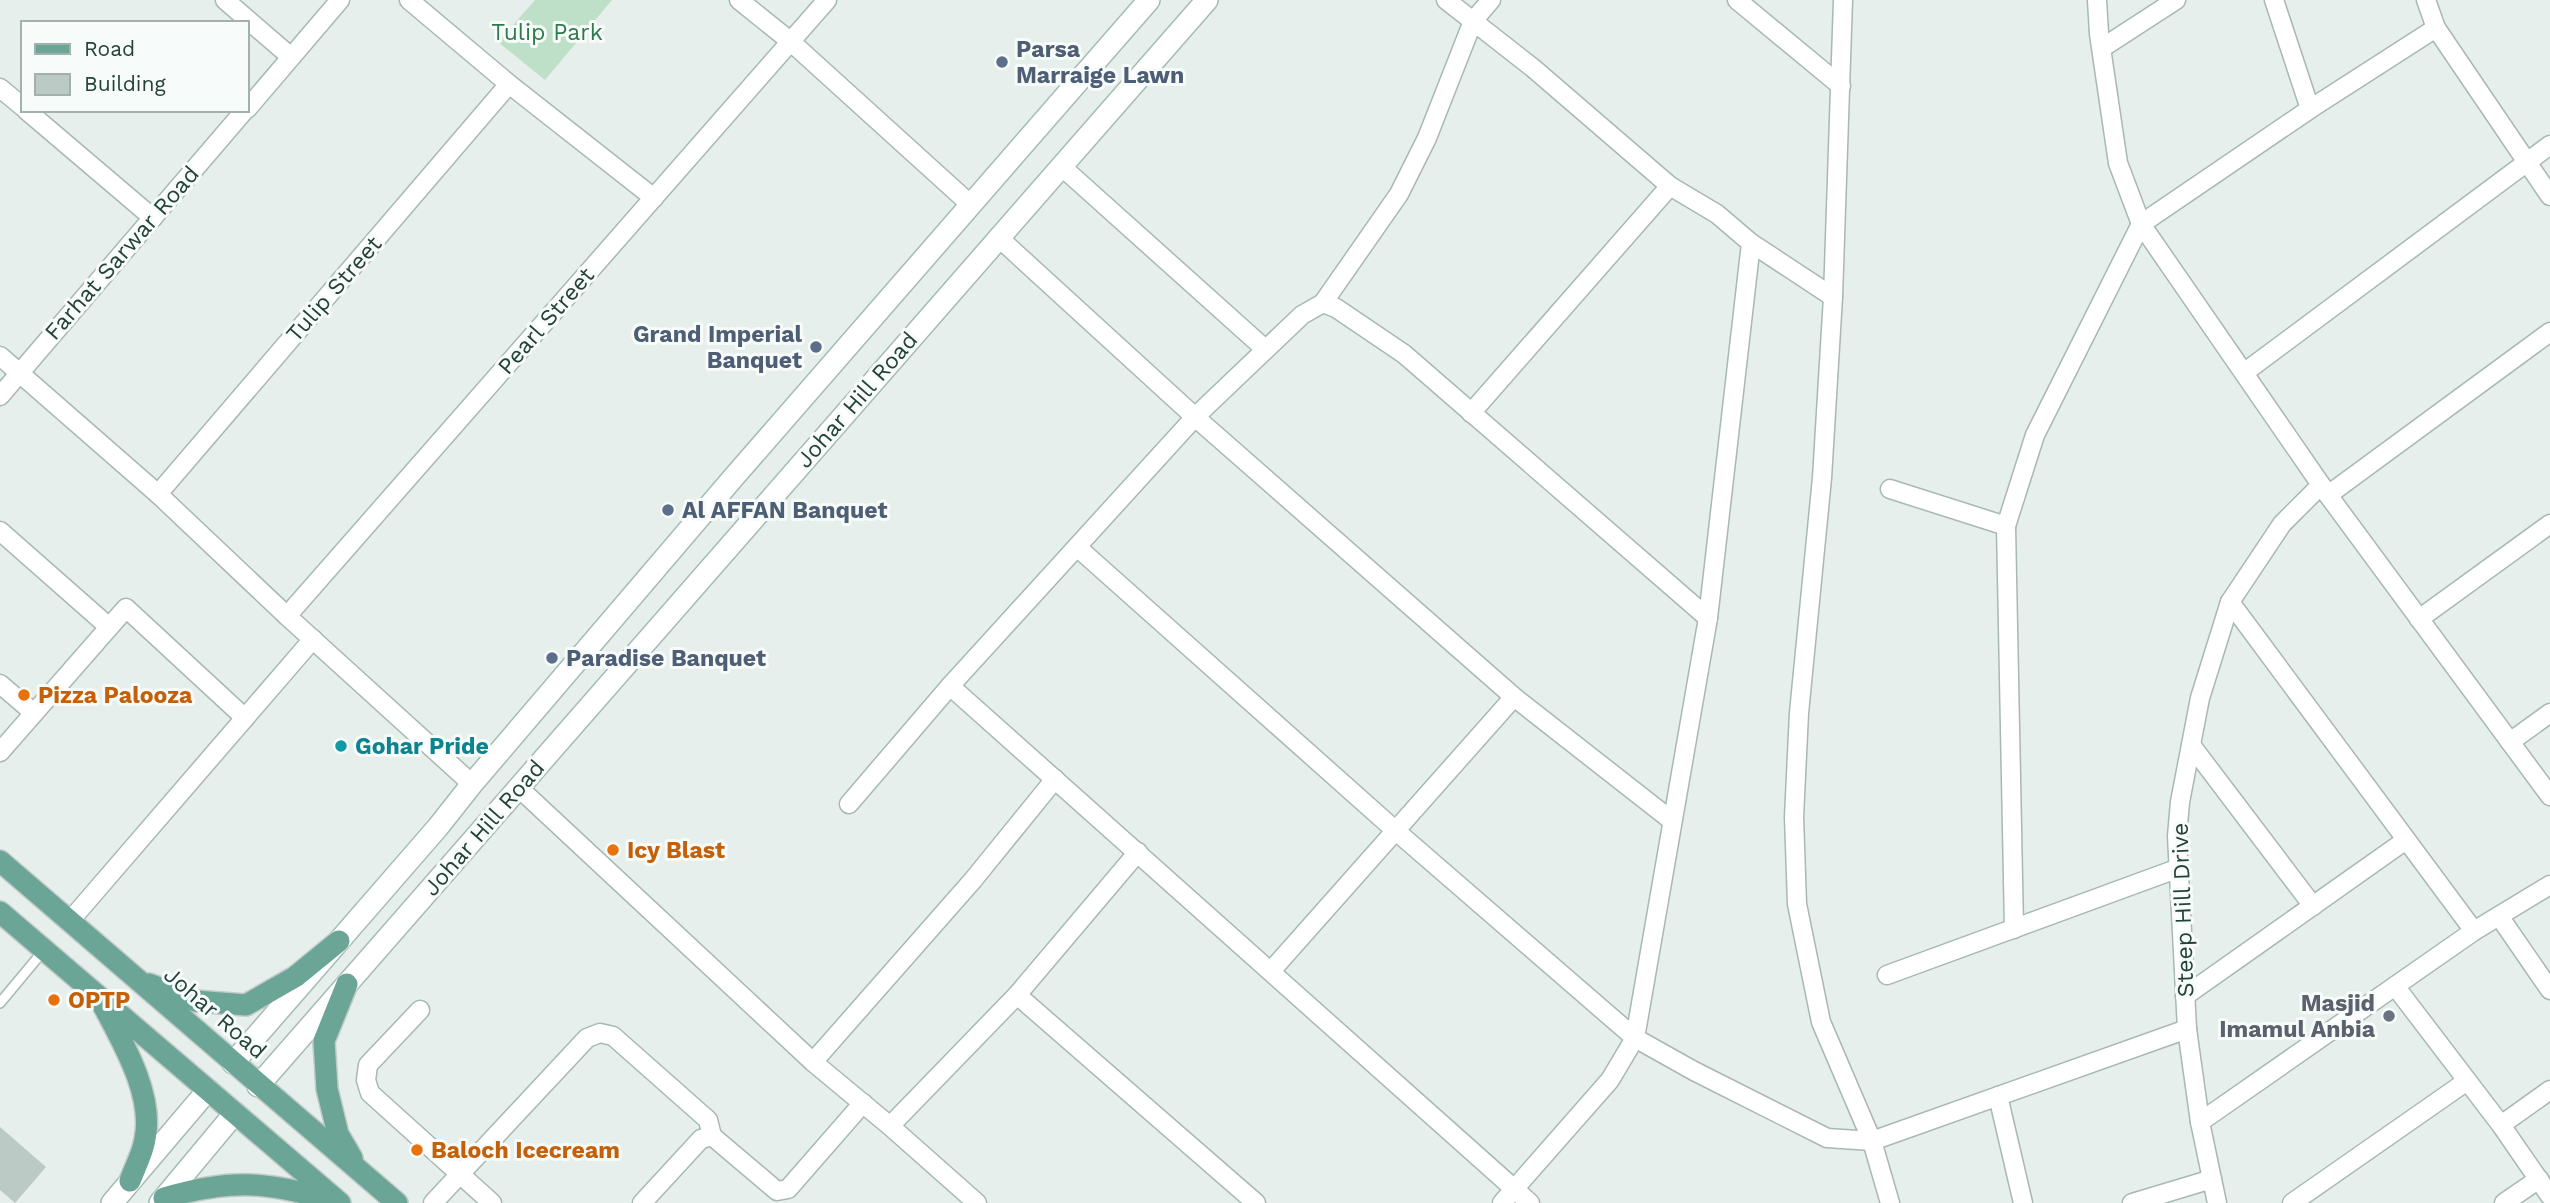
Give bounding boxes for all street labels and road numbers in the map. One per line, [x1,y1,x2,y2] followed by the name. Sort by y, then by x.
[39,161,205,345] street label: Farhat Sarwar Road
[281,230,387,347] street label: Tulip Street
[492,262,600,380] street label: Pearl Street
[791,327,923,473] street label: Johar Hill Road
[418,755,550,901] street label: Johar Hill Road
[2166,822,2200,998] street label: Steep Hill Drive
[158,961,272,1065] street label: Johar Road

